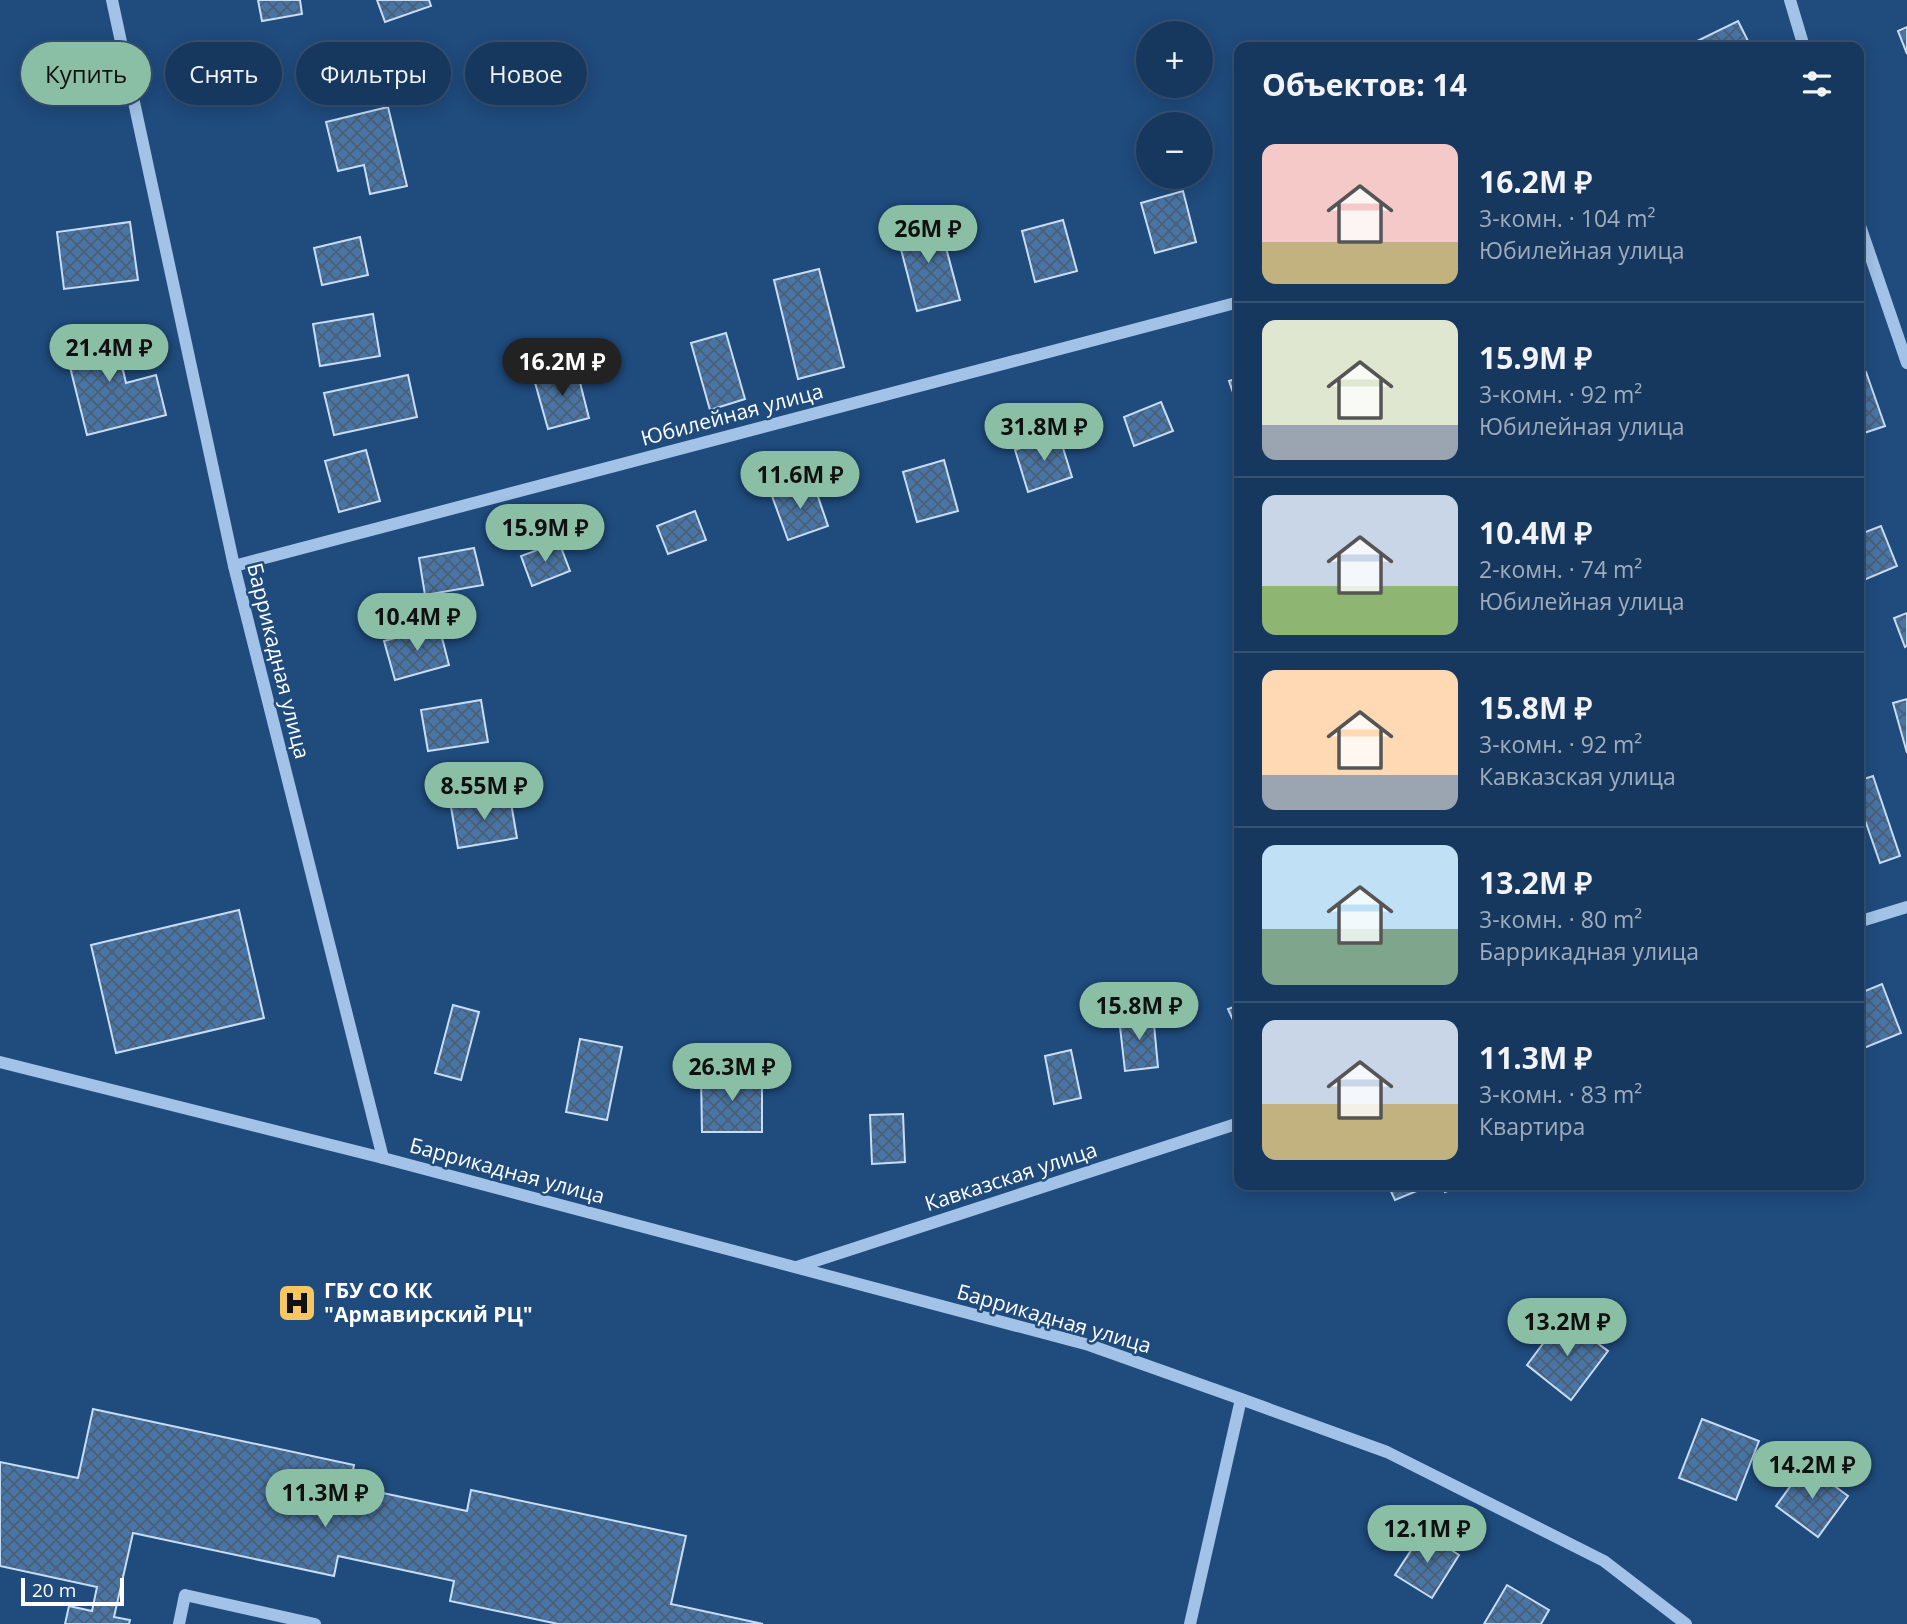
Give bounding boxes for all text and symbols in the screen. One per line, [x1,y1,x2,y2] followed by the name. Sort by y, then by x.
[1136,21,1213,189] map controls
[1136,21,1213,98] button: +
[21,42,151,105] chip: Купить
[165,42,282,105] chip: Снять
[296,42,451,105] chip: Фильтры
[465,42,587,105] chip: Новое
[1262,64,1467,105] text: Объектов: 14
[1798,65,1836,103] icon: filters
[1136,112,1213,189] button: −
[1479,161,1593,202] text: 16.2M ₽
[1318,172,1402,256] icon: home
[1479,202,1655,234] text: 3-комн. · 104 m²
[879,205,977,265] pin: 26M ₽
[894,212,962,244] text: 26M ₽
[1479,234,1685,266] text: Юбилейная улица
[44,324,174,384] pin: 21.4M ₽
[65,331,153,363] text: 21.4M ₽
[1479,337,1593,378] text: 15.9M ₽
[497,338,627,398] pin: 16.2M ₽
[518,345,606,377] text: 16.2M ₽
[1318,348,1402,432] icon: home
[637,376,826,452] street label: Юбилейная улица
[1479,378,1642,410] text: 3-комн. · 92 m²
[979,404,1109,463] pin: 31.8M ₽
[1000,410,1088,442] text: 31.8M ₽
[1479,410,1685,442] text: Юбилейная улица
[735,452,865,511] pin: 11.6M ₽
[756,458,844,490] text: 11.6M ₽
[480,504,610,564] pin: 15.9M ₽
[501,511,589,543] text: 15.9M ₽
[1479,512,1593,553] text: 10.4M ₽
[1318,523,1402,607] icon: home
[1479,553,1642,585] text: 2-комн. · 74 m²
[241,560,317,762] street label: Баррикадная улица
[1479,585,1685,617] text: Юбилейная улица
[352,594,482,653] pin: 10.4M ₽
[373,600,461,632] text: 10.4M ₽
[1479,687,1593,728] text: 15.8M ₽
[1318,698,1402,782] icon: home
[1479,728,1642,760] text: 3-комн. · 92 m²
[1479,760,1676,792] text: Кавказская улица
[419,762,549,822] pin: 8.55M ₽
[440,769,528,801] text: 8.55M ₽
[1479,862,1593,903] text: 13.2M ₽
[1318,873,1402,957] icon: home
[1479,903,1642,935] text: 3-комн. · 80 m²
[1479,935,1699,967] text: Баррикадная улица
[1074,982,1204,1042] pin: 15.8M ₽
[1095,989,1183,1021] text: 15.8M ₽
[1479,1037,1593,1078] text: 11.3M ₽
[667,1044,797,1103] pin: 26.3M ₽
[1318,1048,1402,1132] icon: home
[688,1050,776,1082] text: 26.3M ₽
[1479,1078,1642,1110] text: 3-комн. · 83 m²
[1479,1110,1585,1142] text: Квартира
[407,1131,608,1210] street label: Баррикадная улица
[921,1135,1100,1217] street label: Кавказская улица
[324,1276,533,1328] place label: ГБУ СО КК "Армавирский РЦ"
[954,1277,1155,1359] street label: Баррикадная улица
[276,1282,318,1324] hospital icon: ГБУ СО КК "Армавирский РЦ"
[1502,1298,1632,1358] pin: 13.2M ₽
[1523,1305,1611,1337] text: 13.2M ₽
[1747,1442,1877,1501] pin: 14.2M ₽
[1768,1448,1856,1480] text: 14.2M ₽
[260,1470,390,1529] pin: 11.3M ₽
[281,1476,369,1508] text: 11.3M ₽
[1362,1506,1492,1565] pin: 12.1M ₽
[1383,1512,1471,1544] text: 12.1M ₽
[21,1575,124,1607] scale bar
[32,1577,76,1603] text: 20 m

